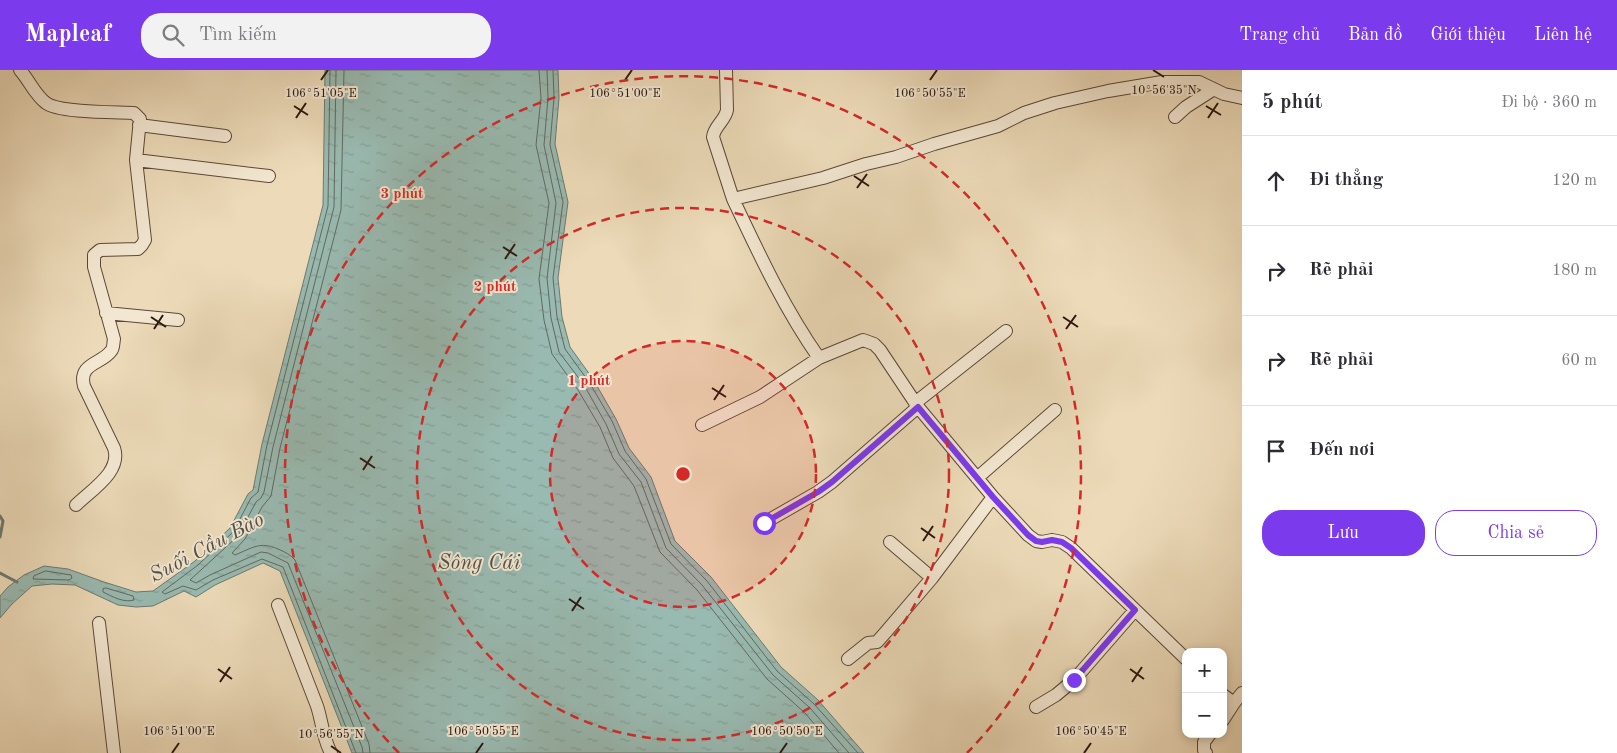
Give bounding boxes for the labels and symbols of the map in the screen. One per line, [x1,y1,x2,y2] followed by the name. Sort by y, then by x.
[1131,84,1197,97] text: 10°56'35"N
[285,87,357,100] text: 106°51'05"E
[589,87,661,100] text: 106°51'00"E
[894,87,966,100] text: 106°50'55"E
[380,187,424,202] text: 3 phút
[473,280,517,295] text: 2 phút
[567,374,611,389] text: 1 phút
[674,465,692,483] centre of rings
[145,507,268,587] water label: Suối Cầu Bào
[753,512,776,535] route start
[437,553,521,574] water label: Sông Cái
[1063,669,1086,692] route end
[143,725,215,738] text: 106°51'00"E
[447,725,519,738] text: 106°50'55"E
[751,725,823,738] text: 106°50'50"E
[1055,725,1127,738] text: 106°50'45"E
[298,728,364,741] text: 10°56'55"N

